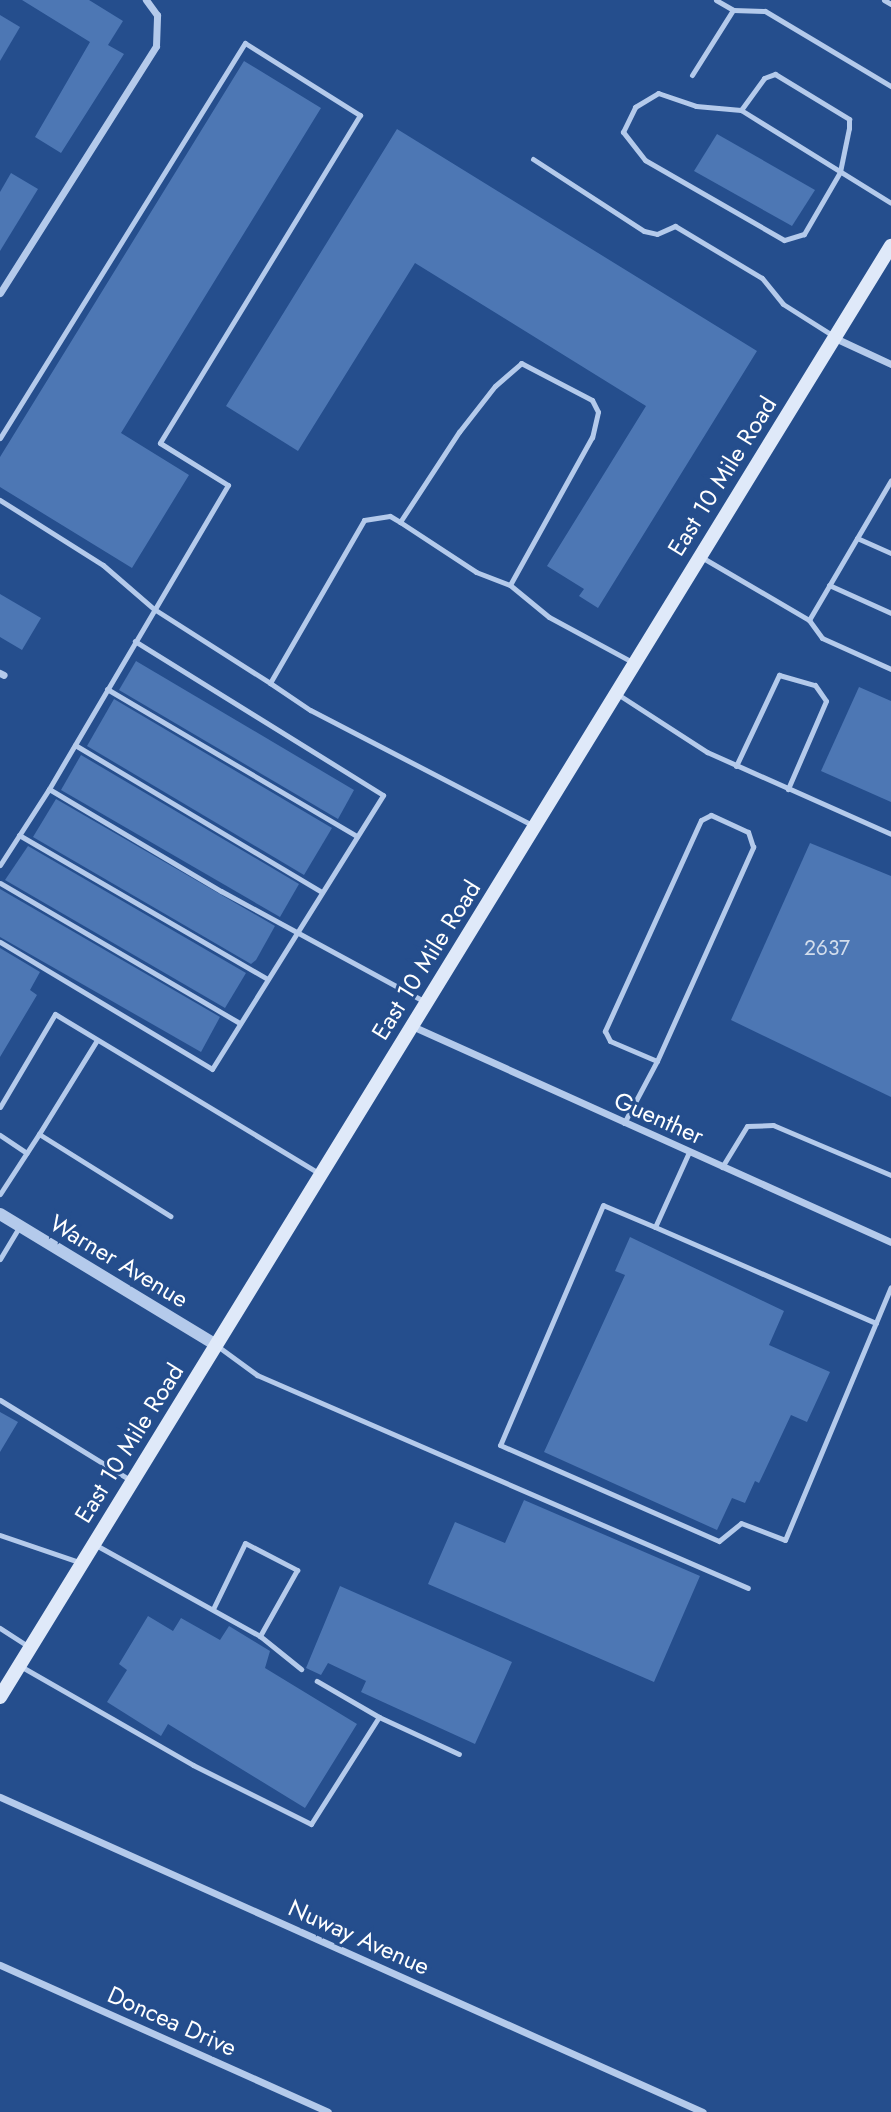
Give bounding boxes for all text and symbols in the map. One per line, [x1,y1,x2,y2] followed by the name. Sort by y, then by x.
[661,391,783,561] street label: East 10 Mile Road
[365,875,487,1045] street label: East 10 Mile Road
[804,935,850,961] house number: 2637
[610,1086,708,1150] street label: Guenther
[45,1208,193,1314] street label: Warner Avenue
[68,1358,190,1528] street label: East 10 Mile Road
[284,1893,434,1981] street label: Nuway Avenue
[103,1980,241,2062] street label: Doncea Drive

